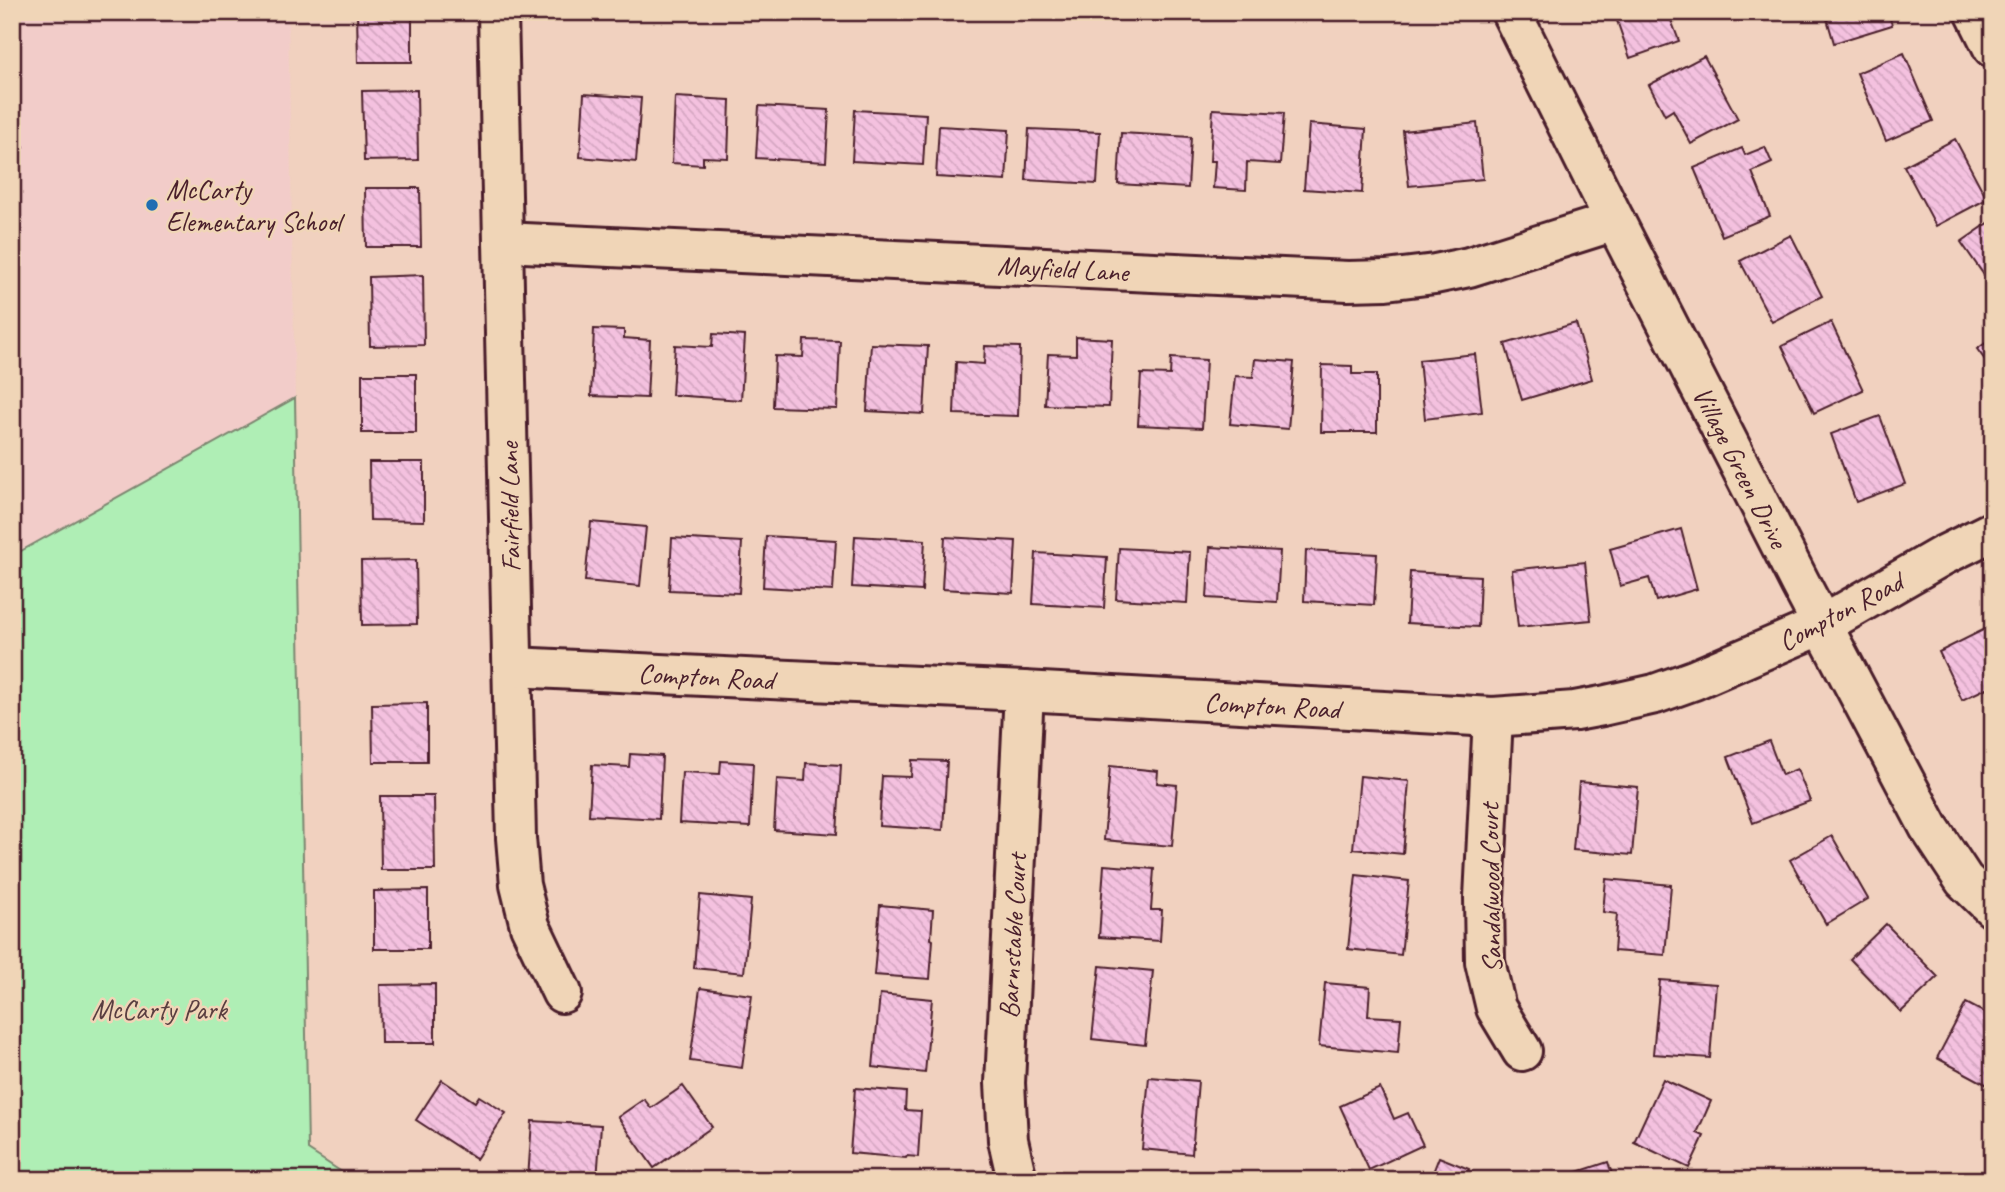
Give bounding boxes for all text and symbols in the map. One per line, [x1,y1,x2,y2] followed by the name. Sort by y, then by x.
[166,172,346,239] place label: McCarty Elementary School
[144,197,160,213] marker: McCarty Elementary School
[997,248,1131,290] street label: Mayfield Lane
[1685,381,1797,556] street label: Village Green Drive
[491,440,528,572] street label: Fairfield Lane
[1772,562,1912,659] street label: Compton Road
[637,655,779,698] street label: Compton Road
[1203,684,1345,727] street label: Compton Road
[1471,800,1509,973] street label: Sandalwood Court
[991,850,1034,1019] street label: Barnstable Court
[91,992,228,1027] park label: McCarty Park

